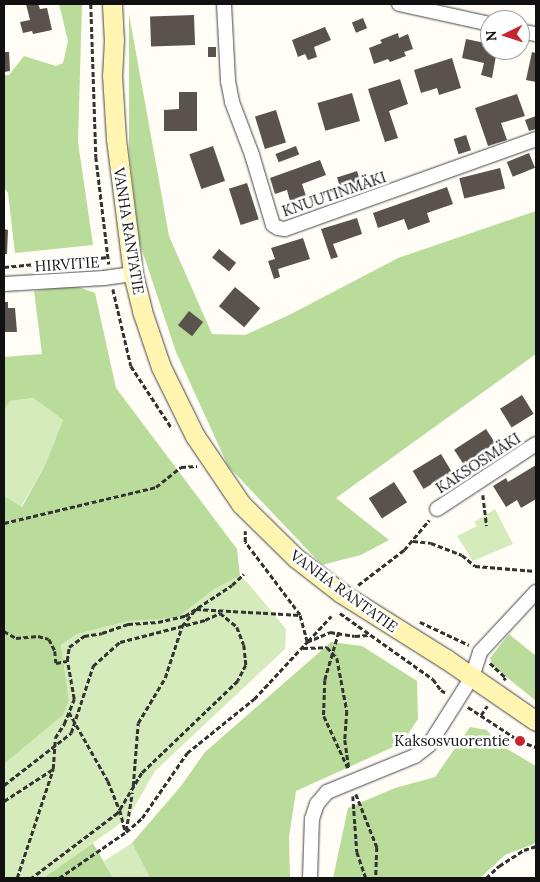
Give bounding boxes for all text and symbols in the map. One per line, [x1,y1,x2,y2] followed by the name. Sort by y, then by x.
[480,10,530,60] north arrow
[482,30,500,42] text: N
[110,166,148,296] street label: VANHA RANTATIE
[280,168,388,220] street label: KNUUTINMÄKI
[34,253,100,275] street label: HIRVITIE
[432,429,524,497] street label: KAKSOSMÄKI
[287,546,401,636] street label: VANHA RANTATIE
[394,732,510,750] place label: Kaksosvuorentie
[514,735,526,747] marker: Kaksosvuorentie

